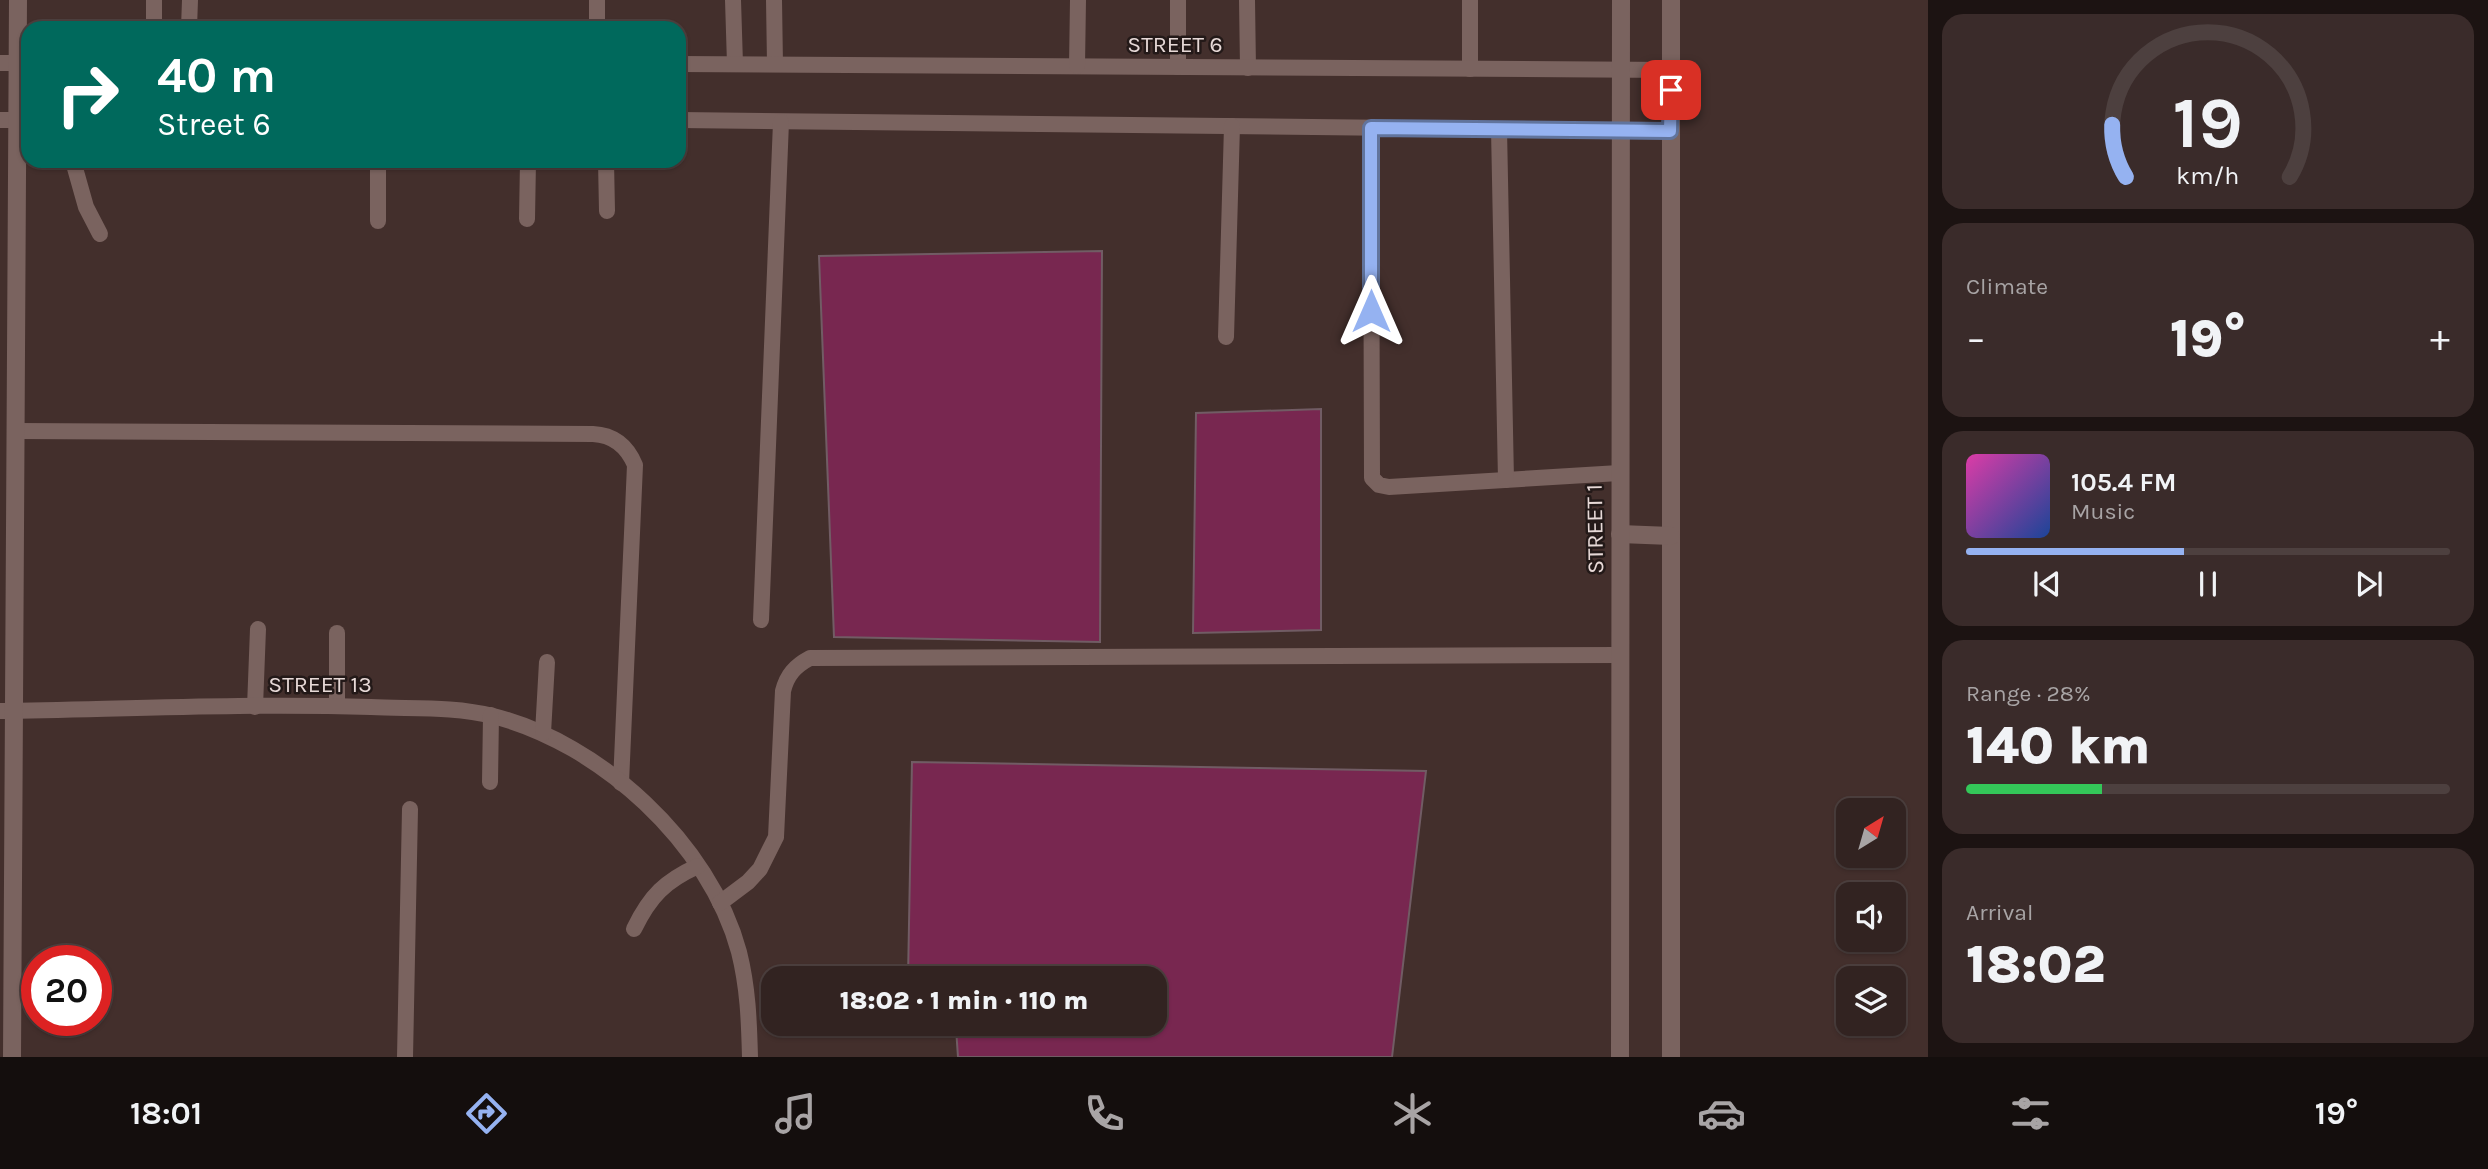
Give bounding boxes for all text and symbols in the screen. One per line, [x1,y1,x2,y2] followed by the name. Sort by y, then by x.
[1127,31,1223,58] street label: STREET 6
[157,47,276,104] text: 40 m
[42,49,133,140] icon: right
[1641,60,1701,120] pin
[1652,71,1690,109] icon: arrive
[2173,81,2243,166] text: 19
[157,106,271,143] text: Street 6
[2176,161,2240,190] text: km/h
[1966,273,2048,300] text: Climate
[1334,274,1408,348] position arrow
[2170,308,2246,369] text: 19°
[1966,316,1986,361] text: −
[2430,316,2450,361] text: +
[2071,467,2176,498] text: 105.4 FM
[1581,484,1609,574] street label: STREET 1
[2071,498,2135,525] text: Music
[2028,565,2066,603] icon: previous
[2189,565,2227,603] icon: pause
[2350,565,2388,603] icon: next
[268,671,372,698] street label: STREET 13
[1966,680,2091,707] text: Range · 28%
[1966,715,2150,776] text: 140 km
[1836,798,1906,868] north arrow
[1836,798,1906,1036] map controls
[1836,882,1906,952] button: sound
[1966,899,2033,926] text: Arrival
[1966,934,2105,995] text: 18:02
[21,945,112,1036] speed limit sign: 20
[1836,966,1906,1036] button: layers
[840,985,1088,1016] text: 18:02 · 1 min · 110 m
[462,1089,511,1138] icon: directions
[771,1089,820,1138] icon: music
[1080,1089,1129,1138] icon: phone
[1388,1089,1437,1138] icon: climate
[1697,1089,1746,1138] icon: car
[2006,1089,2055,1138] icon: filters
[130,1095,202,1132] text: 18:01
[2315,1095,2358,1132] text: 19°

